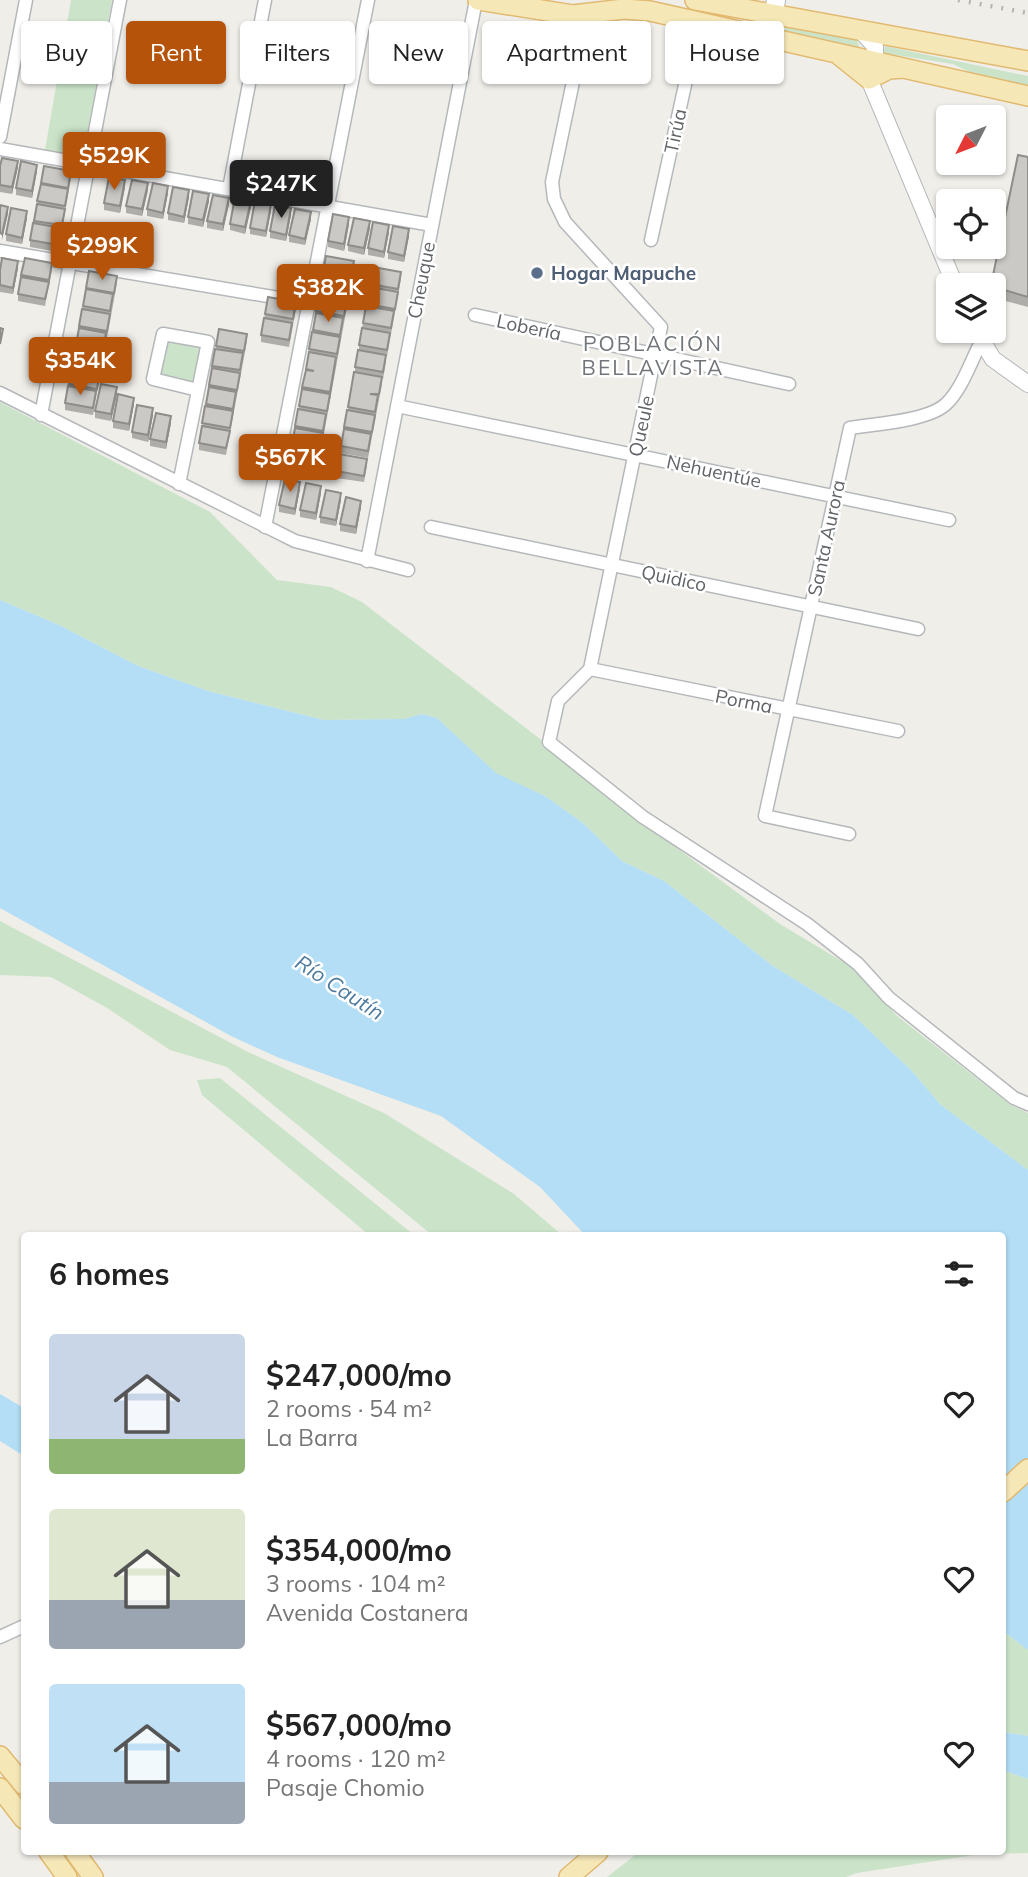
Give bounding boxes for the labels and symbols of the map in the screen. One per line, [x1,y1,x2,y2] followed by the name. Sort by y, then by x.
[936,105,1006,175] north arrow
[659,106,691,156] street label: Tirúa
[65,132,163,192] pin: $529K
[232,160,330,220] pin: $247K
[53,222,151,282] pin: $299K
[402,239,440,321] street label: Cheuque
[551,261,696,285] place label: Hogar Mapuche
[279,264,377,324] pin: $382K
[529,265,545,281] marker: Hogar Mapuche
[494,308,564,346] street label: Lobería
[582,330,724,380] district label: POBLACIÓN BELLAVISTA
[31,338,129,397] pin: $354K
[623,393,659,459] street label: Queule
[241,434,339,494] pin: $567K
[665,449,763,493] street label: Nehuentúe
[802,478,850,598] street label: Santa Aurora
[639,559,709,597] street label: Quidico
[713,684,775,718] street label: Porma
[291,949,389,1025] water label: Río Cautín

